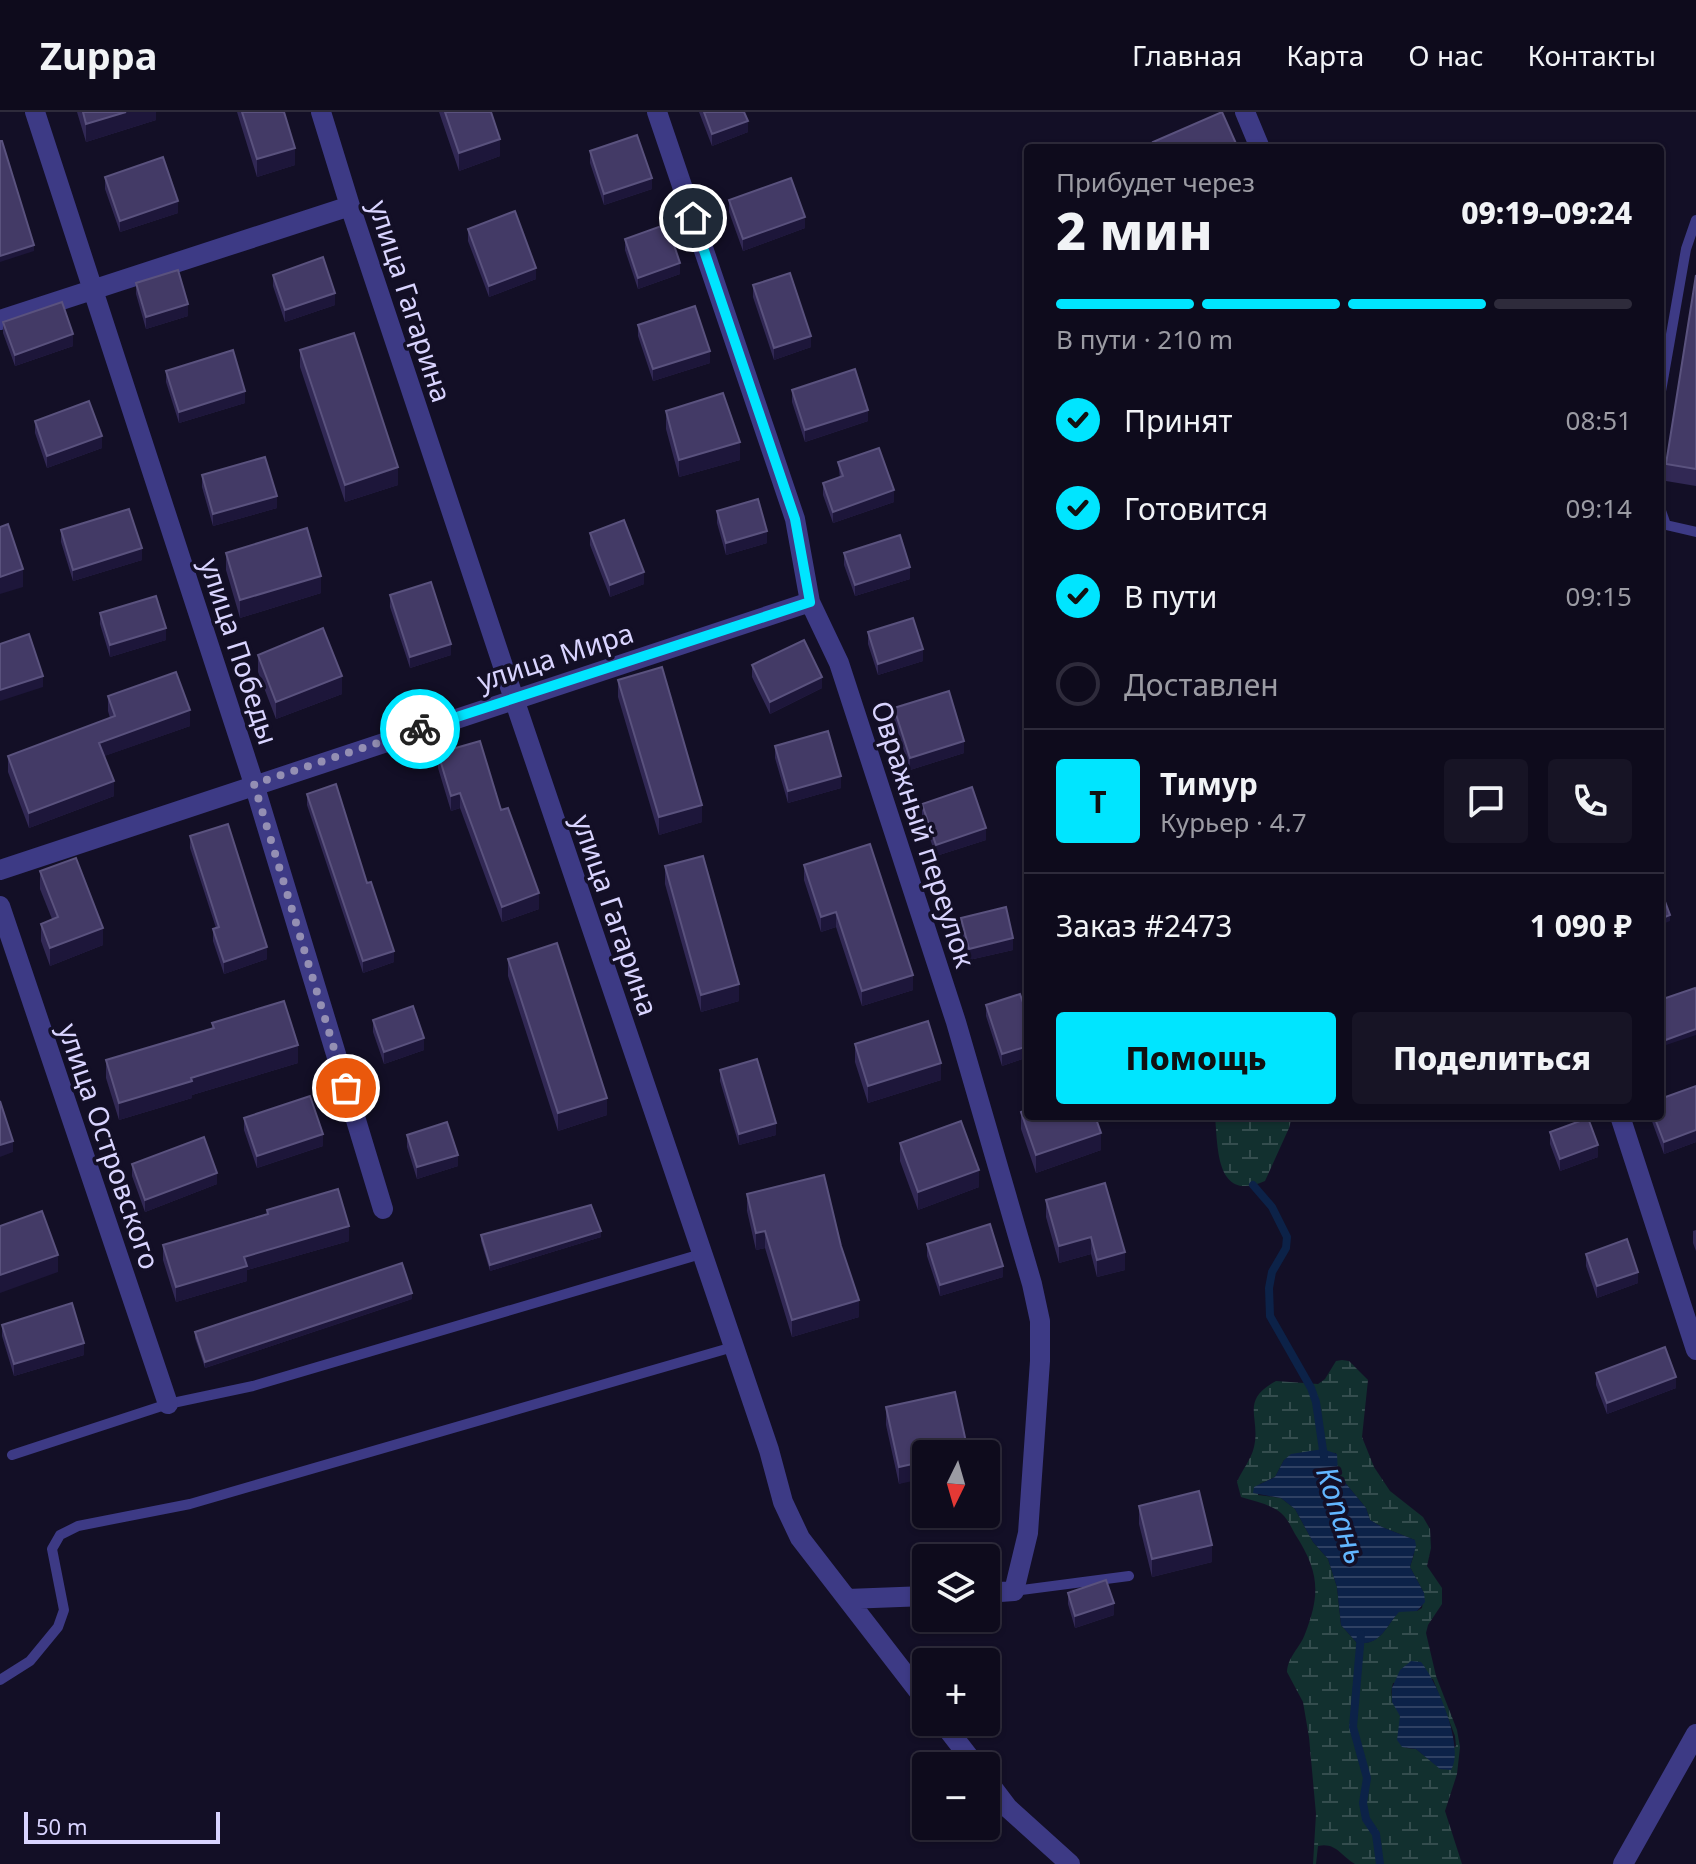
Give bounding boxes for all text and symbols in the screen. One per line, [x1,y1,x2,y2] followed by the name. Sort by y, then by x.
[40,29,158,81] text: Zuppa
[1132,36,1242,74] text: Главная
[1286,36,1364,74] text: Карта
[1408,36,1484,74] text: О нас
[1528,36,1656,74] text: Контакты
[1056,164,1255,200] text: Прибудет через
[659,184,727,252] pin
[1461,192,1632,233] text: 09:19–09:24
[1056,194,1213,265] text: 2 мин
[360,195,462,407] street label: улица Гагарина
[671,196,715,240] icon: home
[1056,321,1233,357] text: В пути · 210 m
[1056,398,1100,442] icon: check
[1124,400,1233,441] text: Принят
[1566,402,1632,438] text: 08:51
[1056,486,1100,530] icon: check
[1124,488,1268,529] text: Готовится
[1566,490,1632,526] text: 09:14
[192,553,288,749] street label: улица Победы
[1056,574,1100,618] icon: check
[1124,576,1217,617] text: В пути
[1566,578,1632,614] text: 09:15
[472,613,638,699] street label: улица Мира
[1124,664,1279,705] text: Доставлен
[380,689,460,769] courier
[863,696,985,972] street label: Овражный переулок
[398,707,442,751] icon: bike
[1444,759,1528,843] button: chat
[1548,759,1632,843] button: phone
[1160,763,1258,804] text: Тимур
[1089,781,1107,822] text: Т
[1160,804,1307,840] text: Курьер · 4.7
[564,809,668,1021] street label: улица Гагарина
[1056,905,1232,946] text: Заказ #2473
[1530,905,1632,946] text: 1 090 ₽
[1056,1012,1336,1104] button: Помощь
[1352,1012,1632,1104] button: Поделиться
[50,1018,170,1274] street label: улица Островского
[312,1054,380,1122] pin
[324,1066,368,1110] icon: bag
[912,1440,1000,1528] north arrow
[912,1440,1000,1840] map controls
[1307,1461,1377,1569] water label: Копань
[912,1544,1000,1632] button: layers
[912,1648,1000,1736] button: +
[912,1752,1000,1840] button: −
[24,1808,220,1844] scale bar
[36,1811,87,1841] text: 50 m

